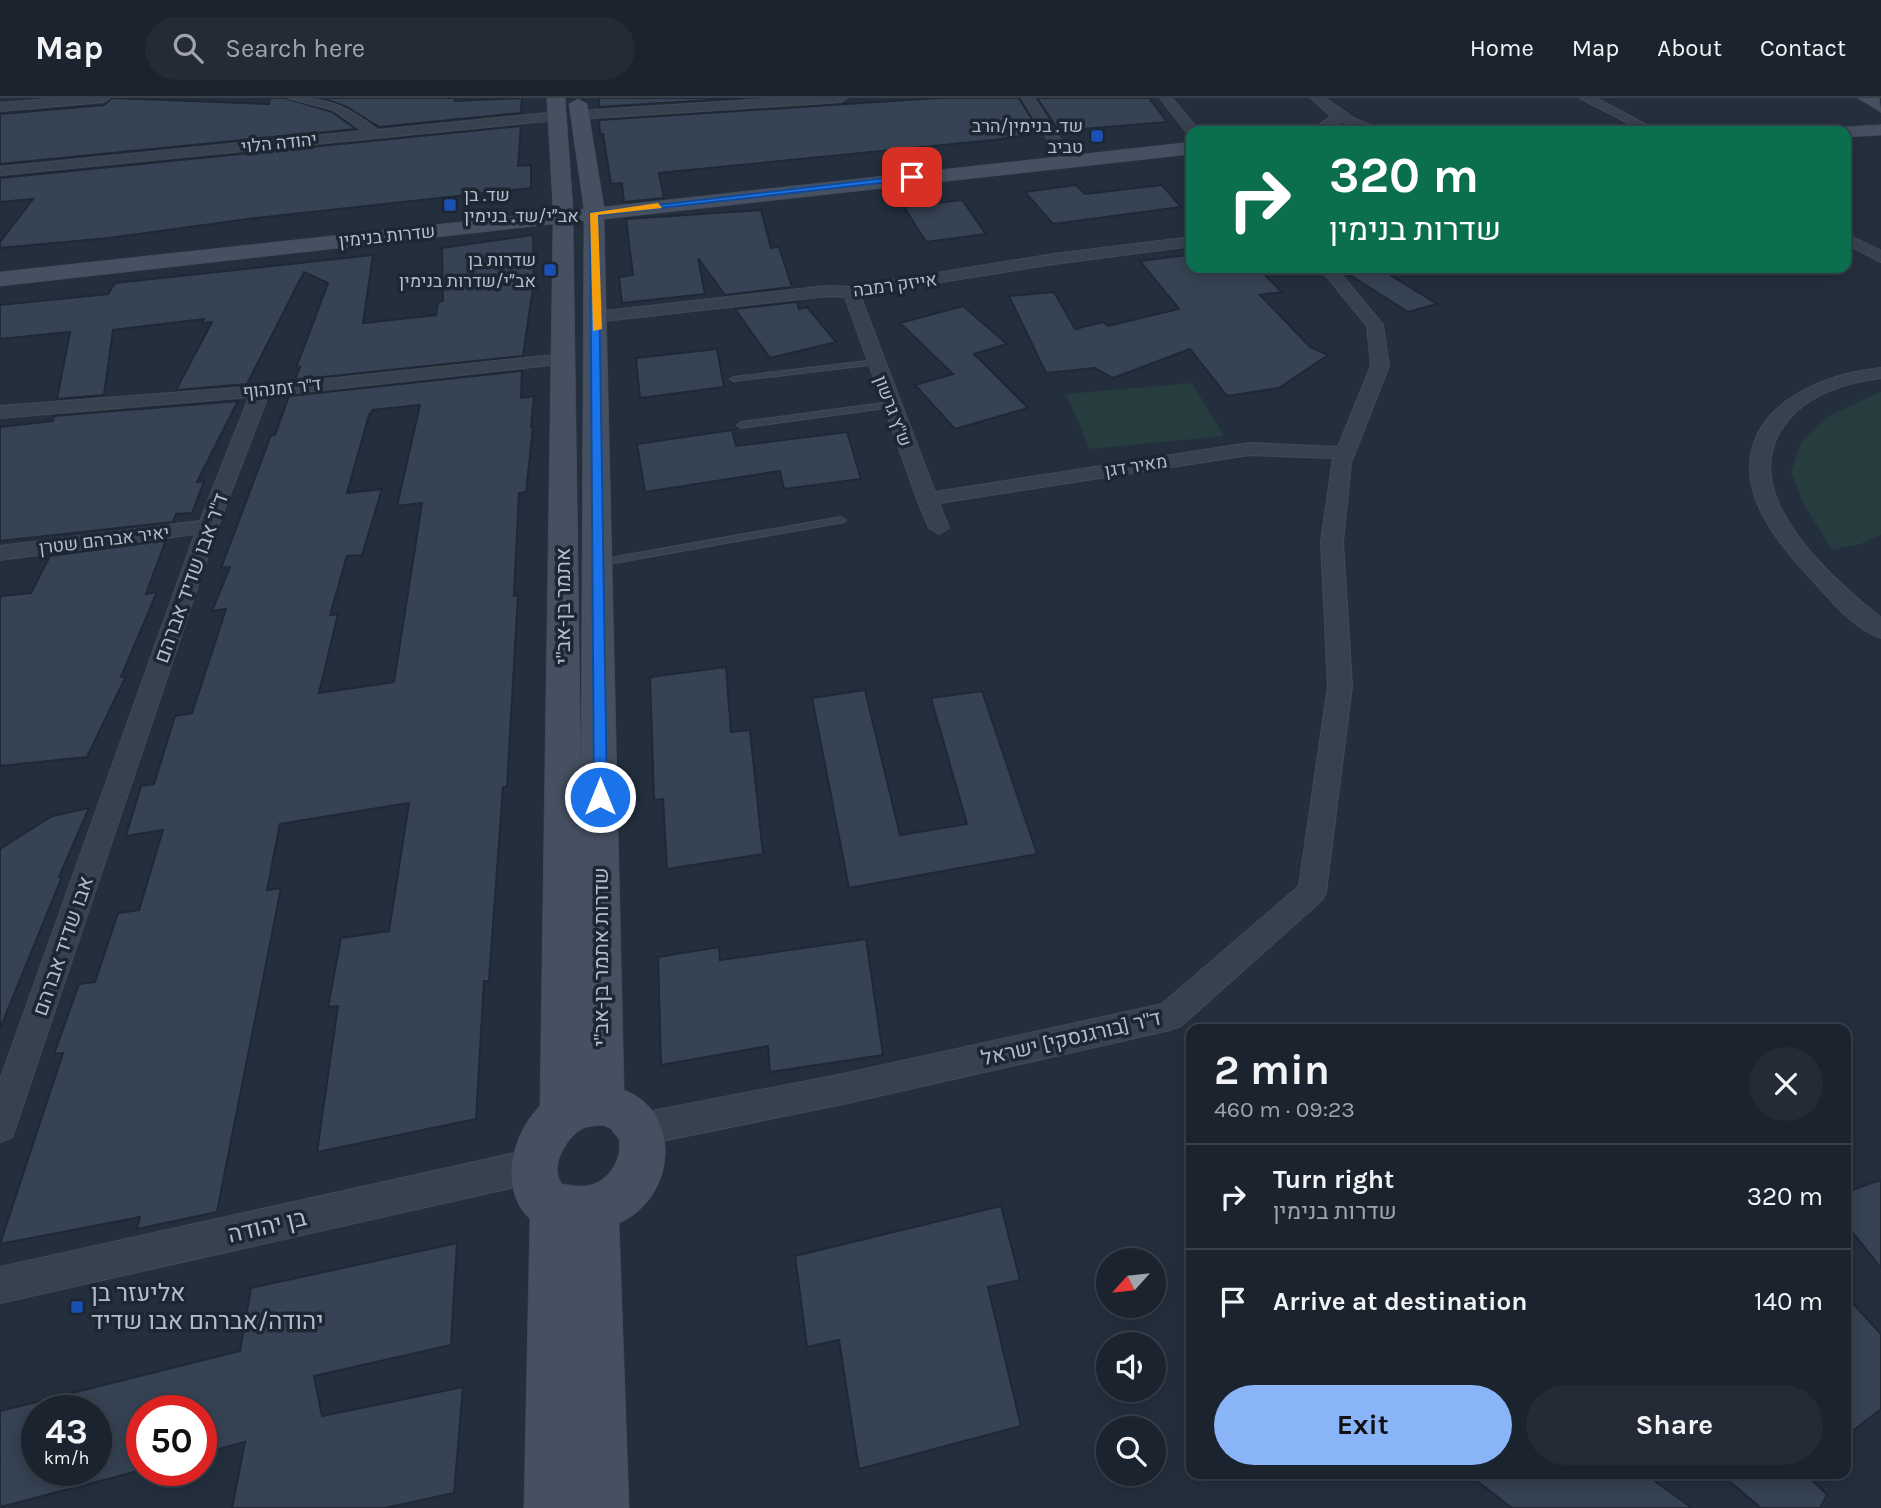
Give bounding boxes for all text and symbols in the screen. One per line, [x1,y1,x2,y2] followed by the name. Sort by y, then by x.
[145,17,635,80] search box
[35,29,103,67] text: Map
[169,29,207,67] icon: search
[225,33,365,64] text: Search here
[1470,34,1534,62] text: Home
[1572,34,1619,62] text: Map
[1657,34,1722,62] text: About
[1760,34,1846,62] text: Contact
[972,115,1083,158] place label: שד. בנימין/הרב טביב
[240,128,318,158] street label: יהודה הלוי
[1089,128,1105,144] marker: שד. בנימין/הרב טביב
[882,147,942,207] pin
[1329,147,1479,204] text: 320 m
[1214,154,1305,245] icon: right
[893,158,931,196] icon: arrive
[464,184,579,227] place label: שד. בן אב״י/שד. בנימין
[442,197,458,213] marker: שד. בן אב״י/שד. בנימין
[1329,211,1501,248] text: שדרות בנימין
[338,220,436,252] street label: שדרות בנימין
[399,249,536,292] place label: שדרות בן אב״י/שדרות בנימין
[542,262,558,278] marker: שדרות בן אב״י/שדרות בנימין
[852,268,938,302] street label: אייזק רמבה
[869,372,917,450] street label: ש"ץ גרשון
[242,373,322,403] street label: ד"ר זמנהוף
[1103,450,1169,482] street label: מאיר דגן
[149,490,233,666] street label: ד"ר אבו שדיד אברהם
[38,521,170,559] street label: יאיר אברהם שטרן
[551,548,575,664] street label: אתמר בן-אב"י
[563,760,637,834] position arrow
[589,867,613,1047] street label: שדרות אתמר בן-אב"י
[28,873,98,1019] street label: אבו שדיד אברהם
[979,1006,1163,1070] street label: ד"ר [בורגנסקי] ישראל
[1214,1045,1330,1095] text: 2 min
[1749,1047,1823,1121] button: close
[1214,1096,1355,1123] text: 460 m · 09:23
[1273,1164,1394,1195] text: Turn right
[1214,1178,1252,1216] icon: right
[1747,1181,1823,1212] text: 320 m
[1273,1198,1397,1225] text: שדרות בנימין
[225,1203,310,1249] street label: בן יהודה
[1096,1248,1166,1318] north arrow
[1096,1248,1166,1486] map controls
[91,1279,323,1335] place label: אליעזר בן יהודה/אברהם אבו שדיד
[1214,1283,1252,1321] icon: arrive
[1273,1286,1527,1317] text: Arrive at destination
[1754,1286,1823,1317] text: 140 m
[69,1299,85,1315] marker: אליעזר בן יהודה/אברהם אבו שדיד
[1096,1332,1166,1402] button: sound
[1214,1385,1512,1465] button: Exit
[1526,1385,1823,1465] button: Share
[126,1395,217,1486] speed limit sign: 50
[45,1411,88,1452] text: 43
[1096,1416,1166,1486] button: search
[44,1447,89,1469] text: km/h

